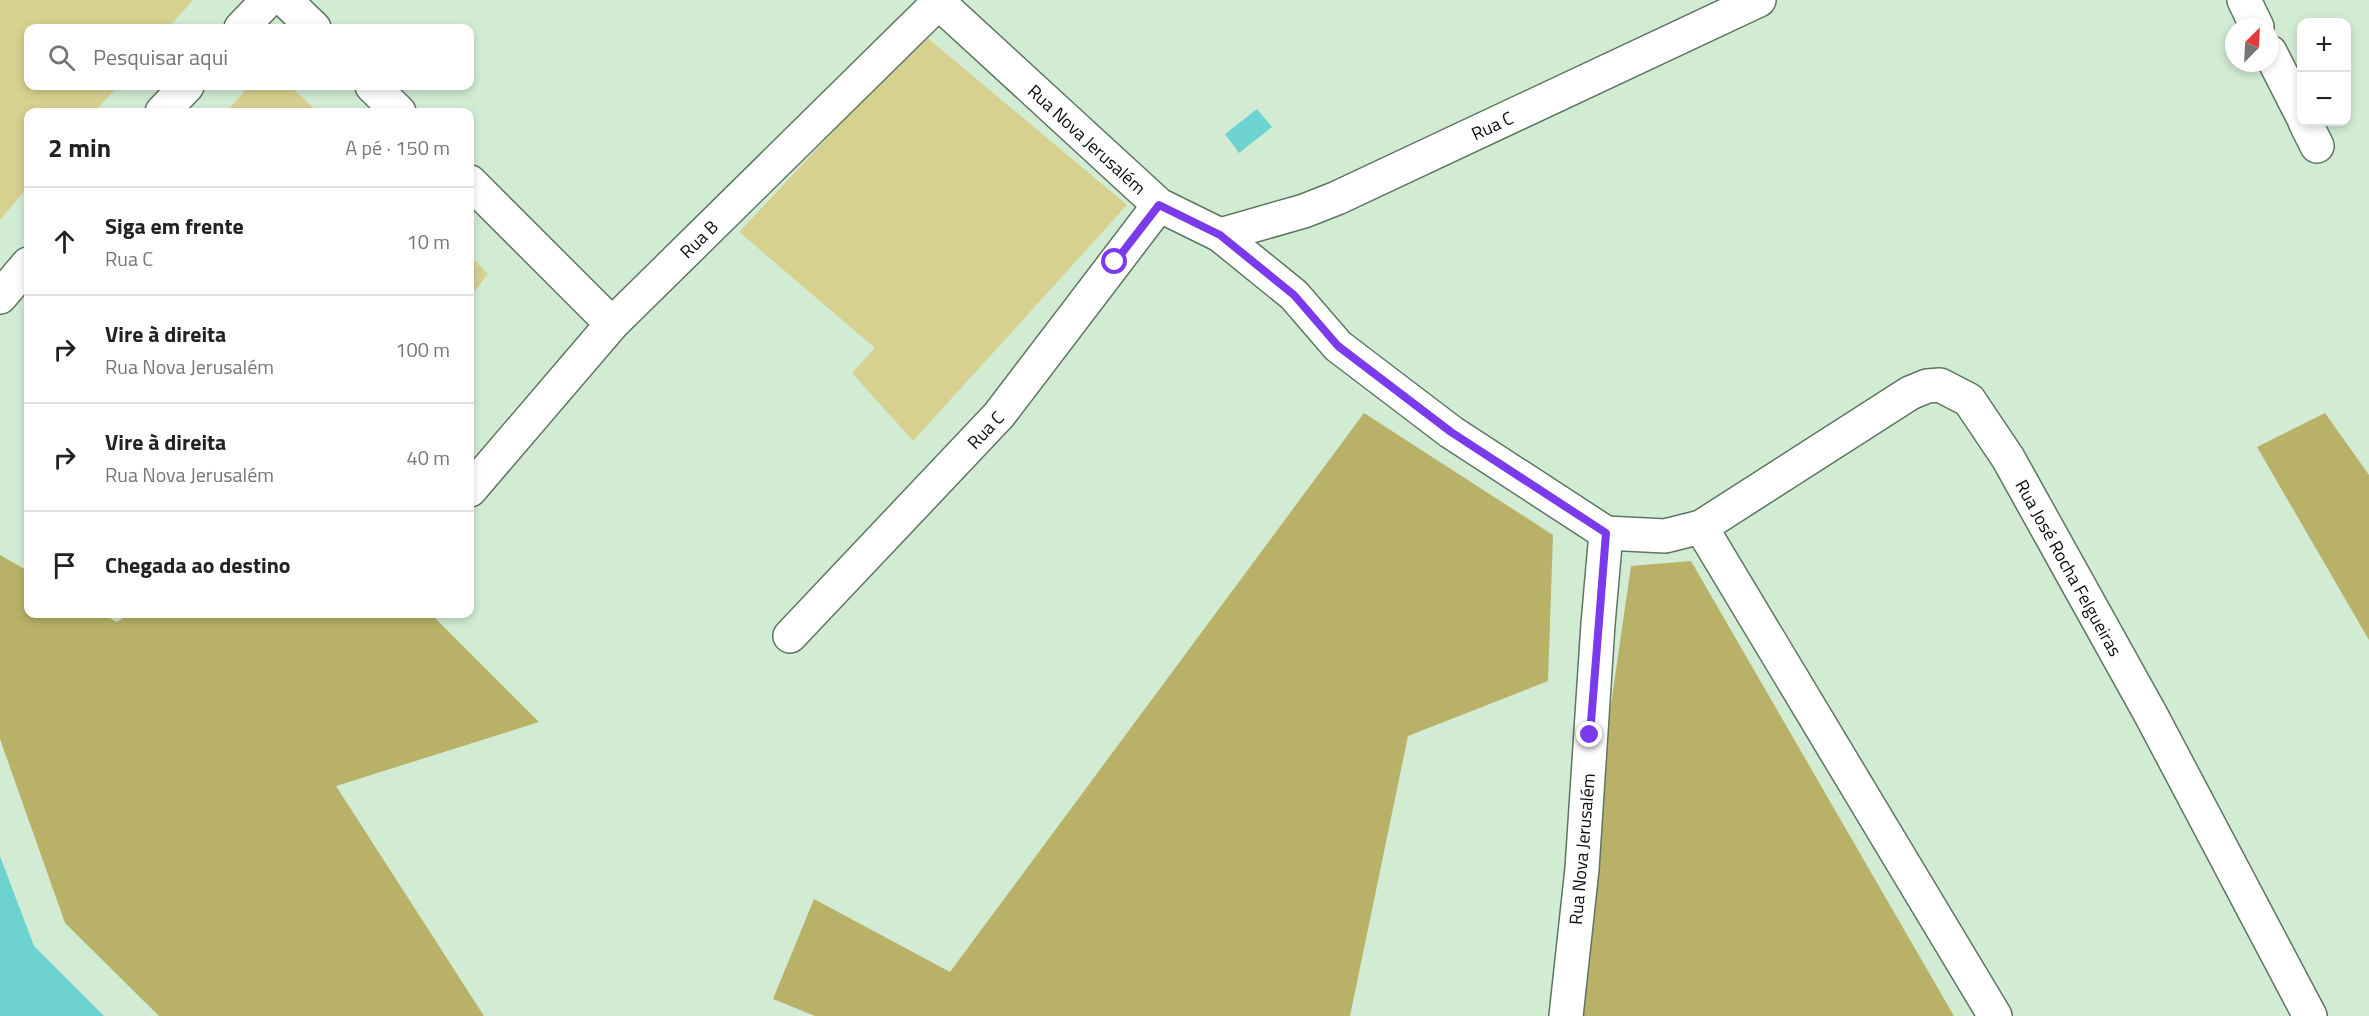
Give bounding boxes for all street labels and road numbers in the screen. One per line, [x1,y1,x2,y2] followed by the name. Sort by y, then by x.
[1022,78,1152,200] street label: Rua Nova Jerusalém
[1467,104,1518,147] street label: Rua C
[673,213,724,264] street label: Rua B
[960,404,1010,455] street label: Rua C
[2009,474,2129,661] street label: Rua José Rocha Felgueiras
[1562,772,1602,926] street label: Rua Nova Jerusalém

